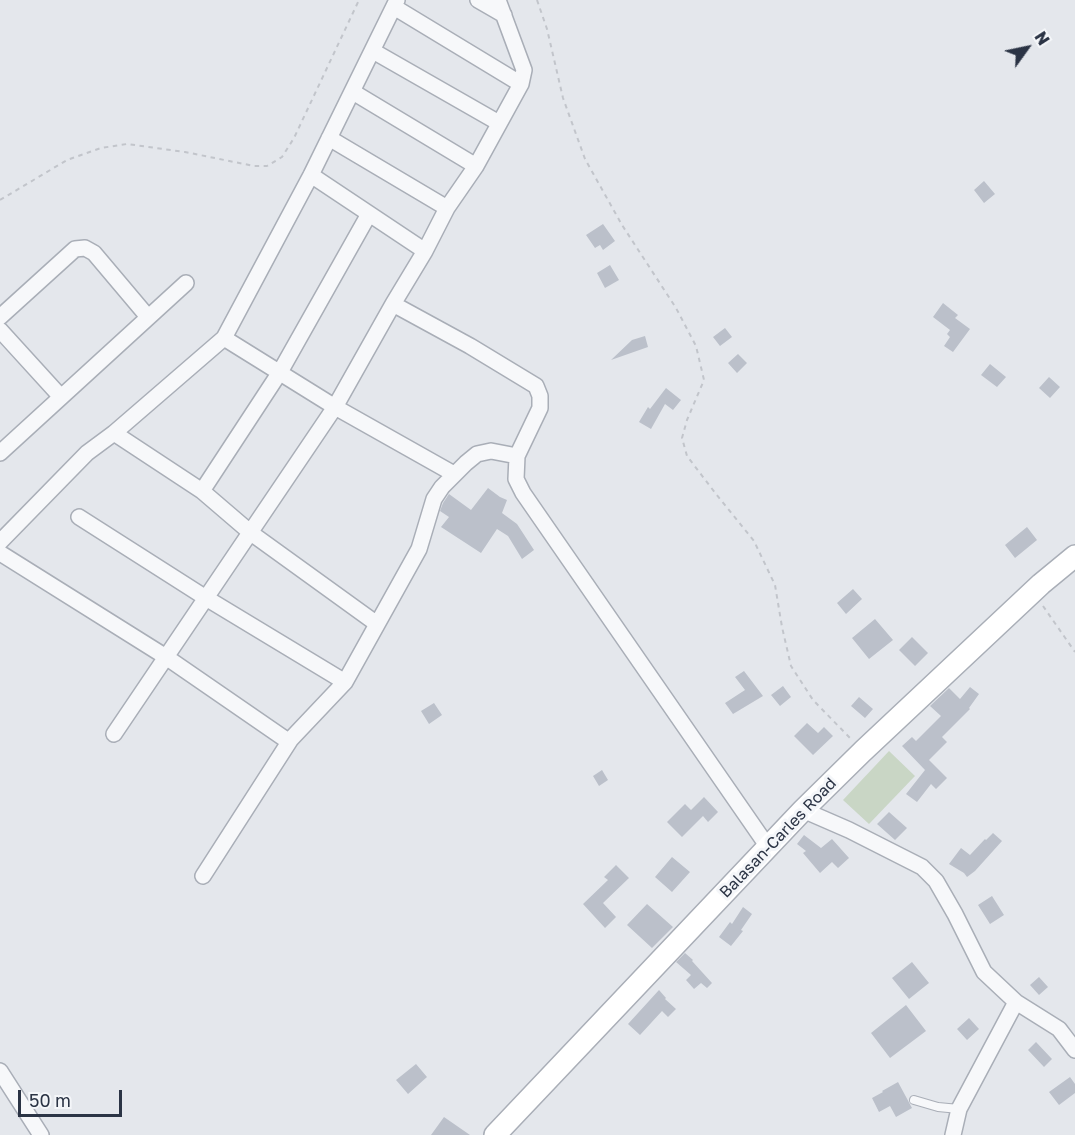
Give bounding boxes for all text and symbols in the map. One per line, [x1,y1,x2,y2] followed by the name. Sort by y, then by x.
[997,18,1057,78] north arrow
[1030,28,1054,49] text: N
[716,774,840,902] street label: Balasan-Carles Road
[21,1078,124,1116] scale bar
[29,1089,71,1111] text: 50 m

